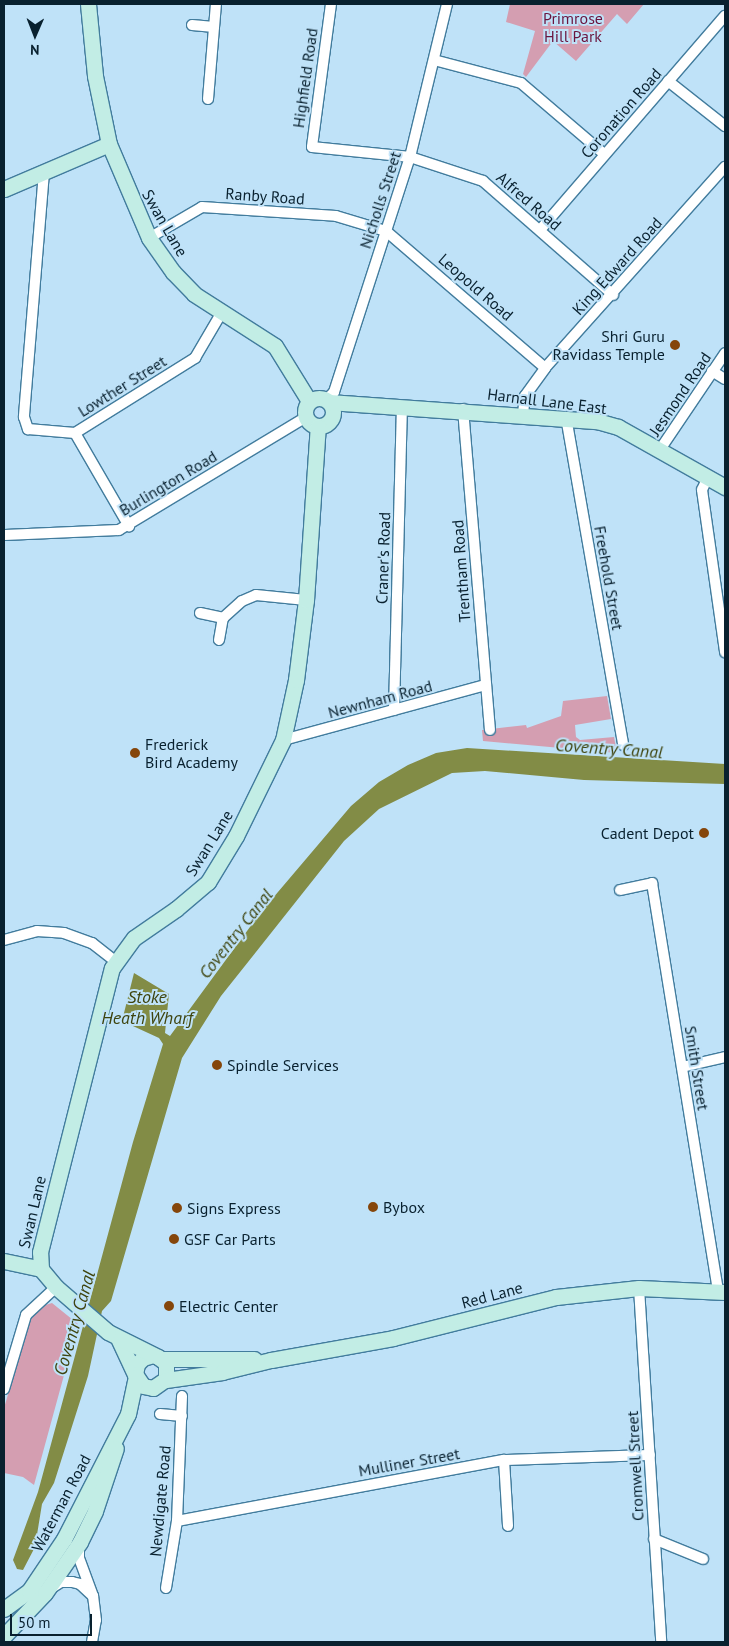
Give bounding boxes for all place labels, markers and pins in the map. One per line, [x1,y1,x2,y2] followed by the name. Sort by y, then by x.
[552,326,665,364] place label: Shri Guru Ravidass Temple
[669,339,681,351] marker: Shri Guru Ravidass Temple
[145,734,238,772] place label: Frederick Bird Academy
[129,747,141,759] marker: Frederick Bird Academy
[601,823,694,843] place label: Cadent Depot
[698,827,710,839] marker: Cadent Depot
[227,1055,339,1075] place label: Spindle Services
[211,1059,223,1071] marker: Spindle Services
[383,1197,425,1217] place label: Bybox
[187,1198,281,1218] place label: Signs Express
[367,1201,379,1213] marker: Bybox
[171,1202,183,1214] marker: Signs Express
[184,1229,276,1249] place label: GSF Car Parts
[168,1233,180,1245] marker: GSF Car Parts
[179,1296,278,1316] place label: Electric Center
[163,1300,175,1312] marker: Electric Center

